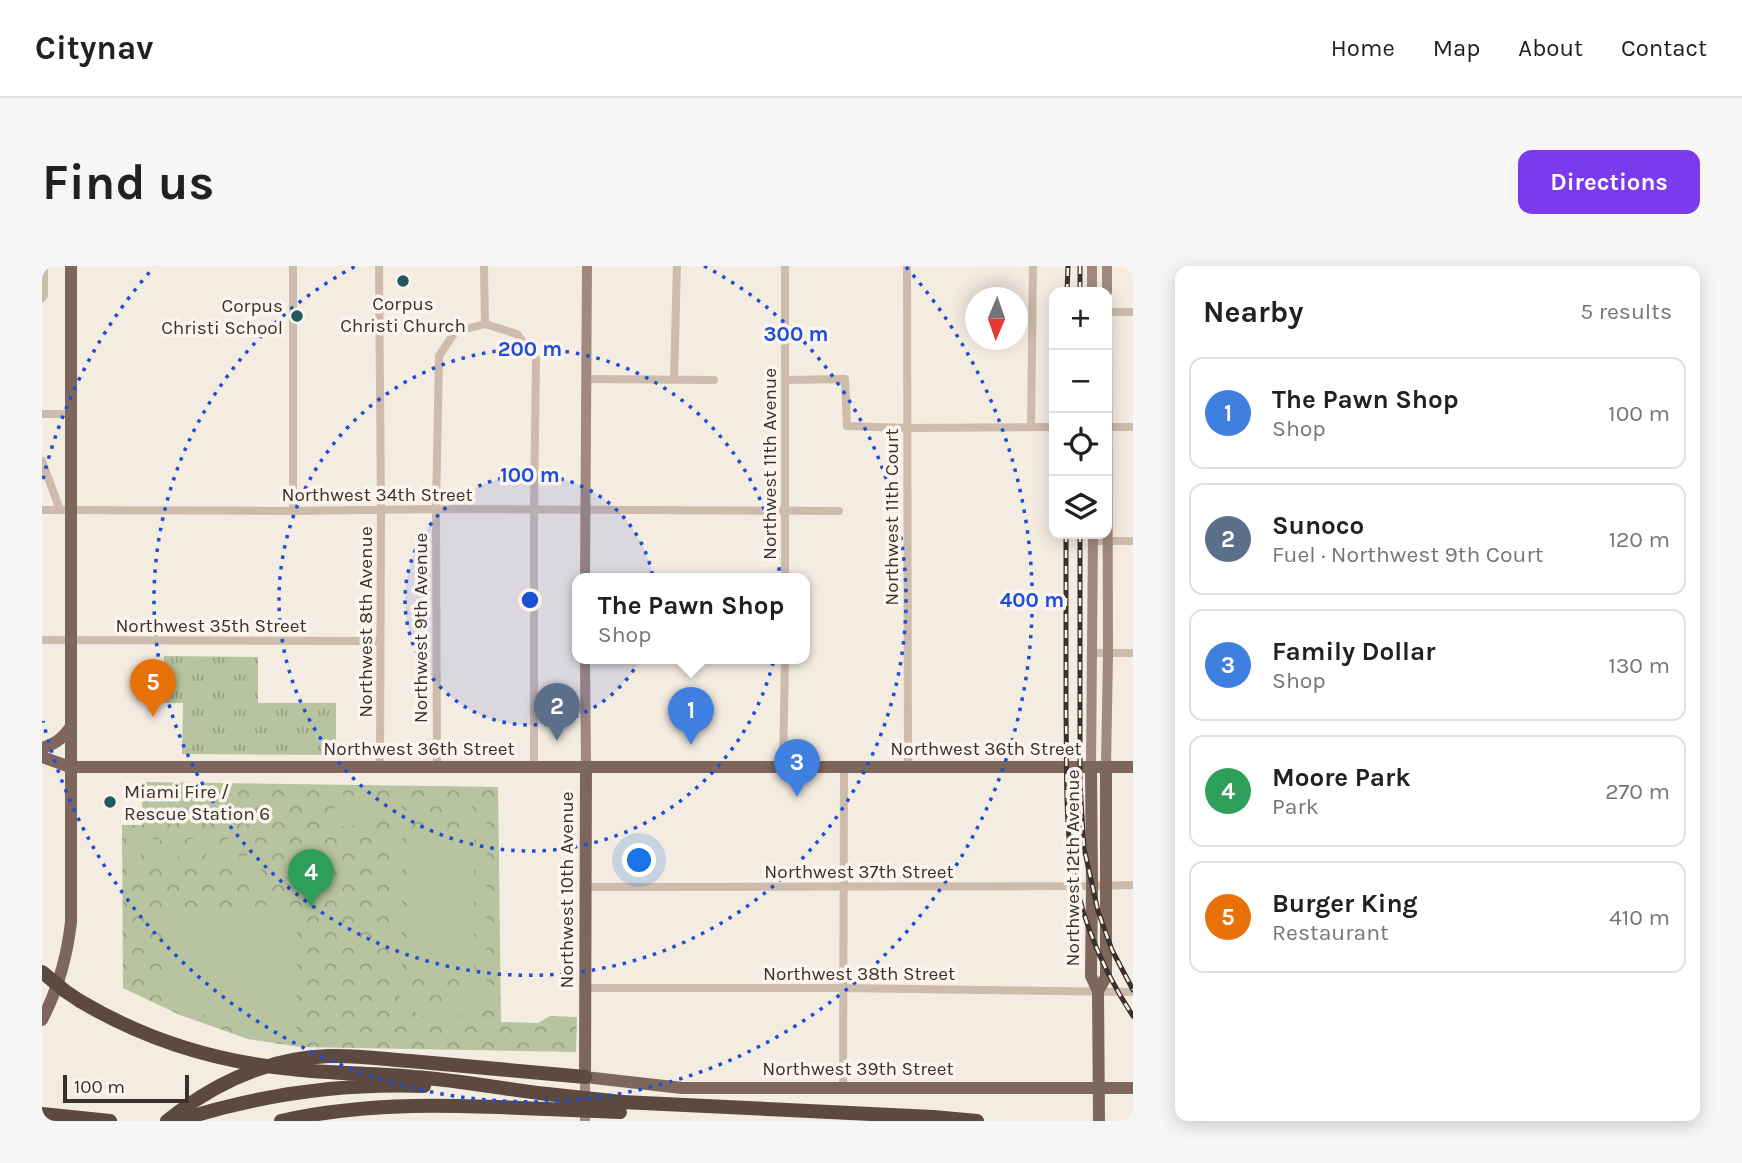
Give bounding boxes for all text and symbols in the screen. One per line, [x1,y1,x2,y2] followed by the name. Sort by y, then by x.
[35,29,153,67] text: Citynav
[1331,34,1395,62] text: Home
[1433,34,1480,62] text: Map
[1518,34,1583,62] text: About
[1621,34,1707,62] text: Contact
[1518,150,1700,214] button: Directions
[42,154,214,211] text: Find us
[395,273,411,289] marker: Corpus Christi Church
[965,287,1028,350] north arrow
[1049,287,1112,539] map controls
[1049,287,1112,350] button: +
[340,293,466,337] place label: Corpus Christi Church
[1203,294,1303,330] text: Nearby
[161,295,283,339] place label: Corpus Christi School
[1580,298,1672,325] text: 5 results
[289,308,305,324] marker: Corpus Christi School
[764,322,828,346] text: 300 m
[498,337,562,361] text: 200 m
[1049,350,1112,413] button: −
[759,368,781,560] street label: Northwest 11th Avenue
[1272,384,1459,415] text: The Pawn Shop
[1224,400,1232,427] text: 1
[1608,400,1670,427] text: 100 m
[1049,413,1112,476] button: locate
[1272,415,1326,442] text: Shop
[881,428,903,606] street label: Northwest 11th Court
[500,463,560,487] text: 100 m
[1049,476,1112,539] button: layers
[281,484,473,506] street label: Northwest 34th Street
[1272,510,1364,541] text: Sunoco
[355,526,377,718] street label: Northwest 8th Avenue
[1221,526,1235,553] text: 2
[1608,526,1670,553] text: 120 m
[410,533,432,723] street label: Northwest 9th Avenue
[1272,541,1543,568] text: Fuel · Northwest 9th Court
[572,573,810,664] popup
[518,588,542,612] centre of rings
[1000,588,1064,612] text: 400 m
[598,590,784,621] text: The Pawn Shop
[115,615,307,637] street label: Northwest 35th Street
[598,621,652,648] text: Shop
[1272,636,1435,667] text: Family Dollar
[1221,652,1235,679] text: 3
[1608,652,1670,679] text: 130 m
[130,659,176,717] pin: 5
[1272,667,1326,694] text: Shop
[534,683,580,741] pin: 2
[668,687,714,745] pin: 1
[323,738,515,760] street label: Northwest 36th Street
[890,738,1082,760] street label: Northwest 36th Street
[774,739,820,797] pin: 3
[1272,762,1411,793] text: Moore Park
[1062,770,1084,966] street label: Northwest 12th Avenue
[1221,778,1235,805] text: 4
[1605,778,1670,805] text: 270 m
[124,781,270,825] place label: Miami Fire / Rescue Station 6
[556,791,578,989] street label: Northwest 10th Avenue
[1272,793,1319,820] text: Park
[102,794,118,810] marker: Miami Fire / Rescue Station 6
[622,843,656,877] your location
[288,849,334,907] pin: 4
[764,861,954,883] street label: Northwest 37th Street
[1272,888,1418,919] text: Burger King
[1221,904,1235,931] text: 5
[1609,904,1670,931] text: 410 m
[1272,919,1389,946] text: Restaurant
[763,963,955,985] street label: Northwest 38th Street
[762,1058,954,1080] street label: Northwest 39th Street
[63,1072,189,1104] scale bar
[74,1076,125,1098] text: 100 m

